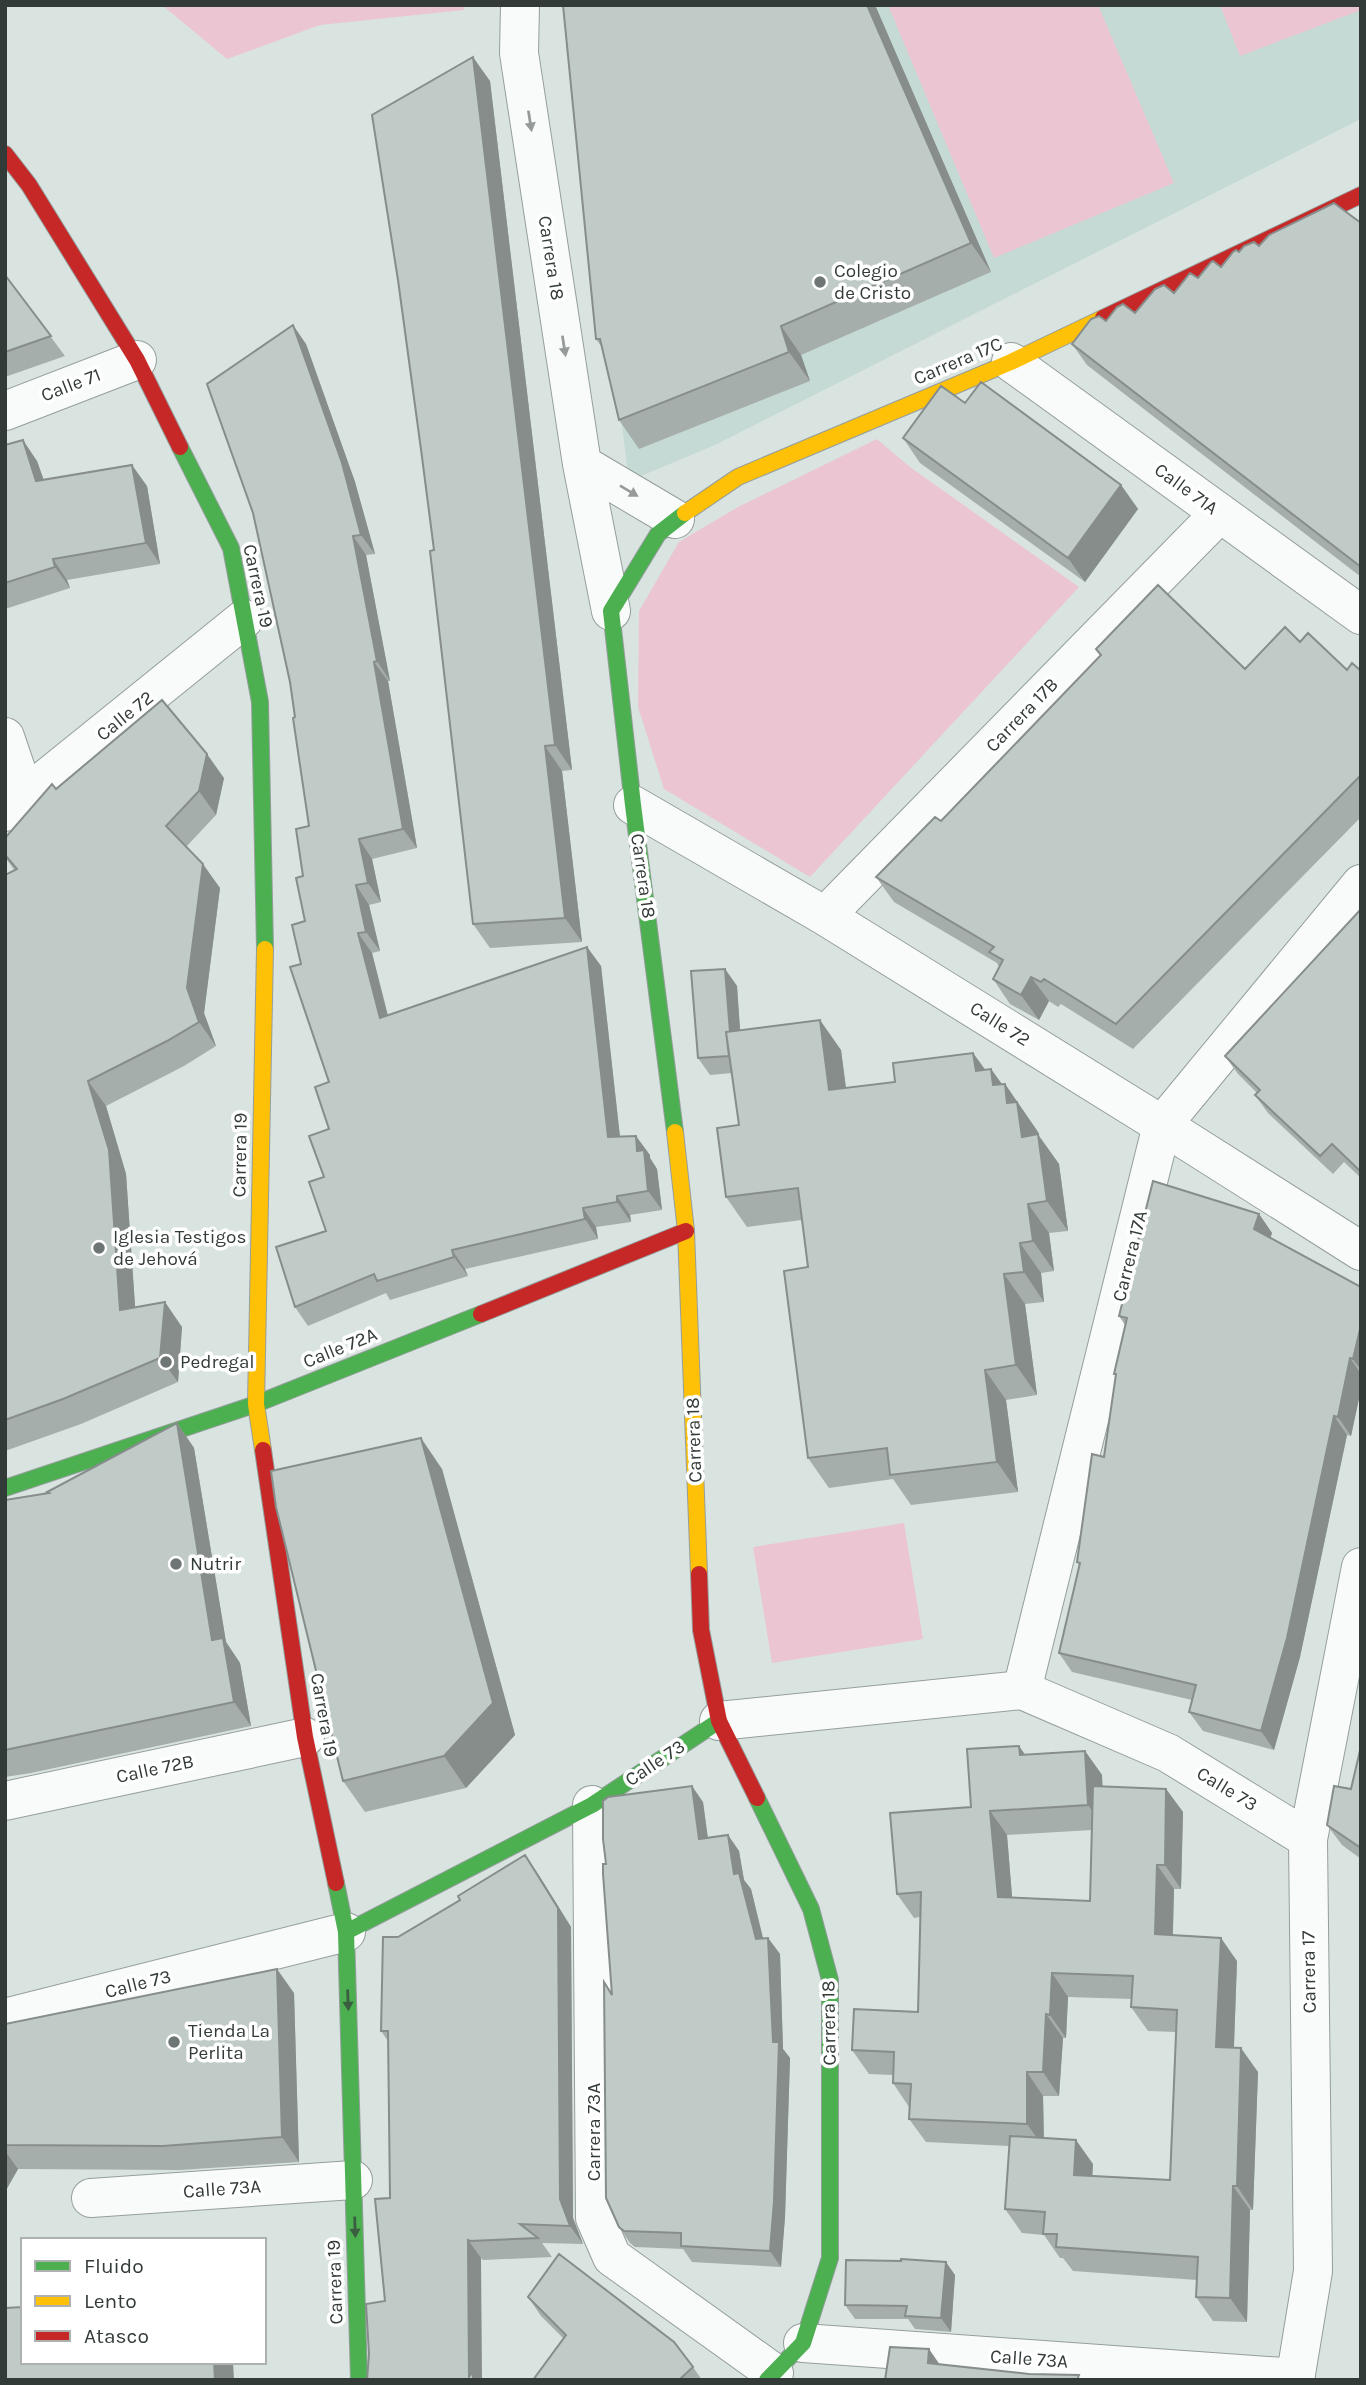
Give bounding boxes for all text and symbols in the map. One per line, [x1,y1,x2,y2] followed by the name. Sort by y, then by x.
[525,110,536,132] one-way arrow
[533,214,569,302] street label: Carrera 18
[834,260,911,304] place label: Colegio de Cristo
[812,274,828,290] marker: Colegio de Cristo
[910,332,1006,390] street label: Carrera 17C
[559,335,570,357] one-way arrow
[38,364,104,406] street label: Calle 71
[1150,459,1222,519] street label: Calle 71A
[620,484,639,497] one-way arrow
[238,542,278,630] street label: Carrera 19
[981,673,1063,757] street label: Carrera 17B
[92,686,158,746] street label: Calle 72
[626,832,660,920] street label: Carrera 18
[966,997,1034,1051] street label: Calle 72
[228,1112,252,1198] street label: Carrera 19
[1108,1208,1152,1304] street label: Carrera 17A
[113,1226,246,1270] place label: Iglesia Testigos de Jehová
[91,1240,107,1256] marker: Iglesia Testigos de Jehová
[300,1323,380,1373] street label: Calle 72A
[180,1351,255,1373] place label: Pedregal
[158,1354,174,1370] marker: Pedregal
[682,1397,706,1483] street label: Carrera 18
[190,1553,241,1575] place label: Nutrir
[168,1556,184,1572] marker: Nutrir
[306,1671,342,1759] street label: Carrera 19
[621,1735,689,1791] street label: Calle 73
[114,1750,196,1788] street label: Calle 72B
[1193,1762,1261,1816] street label: Calle 73
[1297,1930,1321,2014] street label: Carrera 17
[103,1965,173,2003] street label: Calle 73
[817,1980,841,2066] street label: Carrera 18
[342,1989,353,2011] one-way arrow
[188,2020,270,2064] place label: Tienda La Perlita
[166,2034,182,2050] marker: Tienda La Perlita
[583,2083,605,2181] street label: Carrera 73A
[182,2175,262,2203] street label: Calle 73A
[349,2217,360,2239] one-way arrow
[21,2238,266,2364] legend
[323,2239,347,2325] street label: Carrera 19
[84,2254,144,2278] text: Fluido
[84,2289,137,2313] text: Lento
[84,2324,149,2348] text: Atasco
[989,2345,1069,2373] street label: Calle 73A

